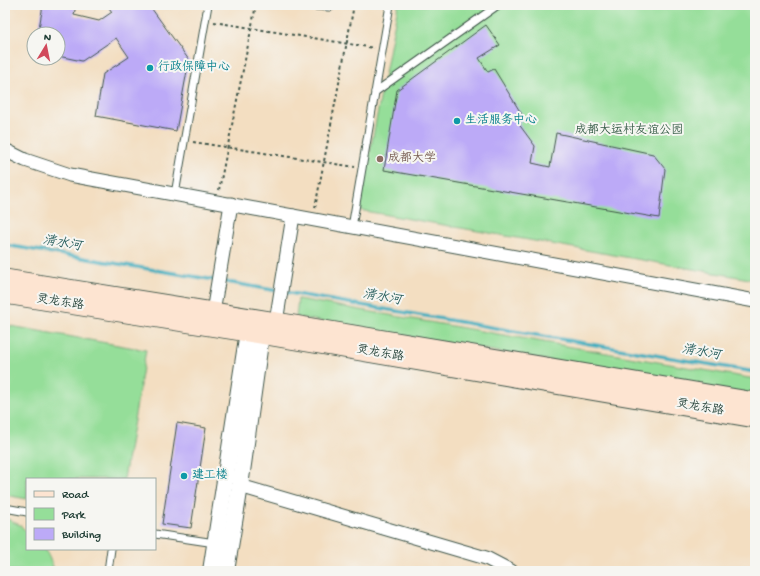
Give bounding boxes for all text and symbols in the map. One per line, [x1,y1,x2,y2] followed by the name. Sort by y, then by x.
[26,26,66,66] north arrow
[43,32,52,45] text: N
[158,60,230,75] place label: 行政保障中心
[145,63,155,73] marker: 行政保障中心
[465,113,537,128] place label: 生活服务中心
[452,116,462,126] marker: 生活服务中心
[575,122,683,138] park label: 成都大运村友谊公园
[388,151,436,166] place label: 成都大学
[375,154,385,164] marker: 成都大学
[41,232,85,255] water label: 清水河
[361,286,405,309] water label: 清水河
[35,291,85,314] street label: 灵龙东路
[680,341,724,364] water label: 清水河
[355,342,405,365] street label: 灵龙东路
[675,396,725,419] street label: 灵龙东路
[192,468,228,483] place label: 建工楼
[179,471,189,481] marker: 建工楼
[26,478,156,550] legend
[62,489,89,503] text: Road
[61,509,87,523] text: Park
[61,529,101,543] text: Building

